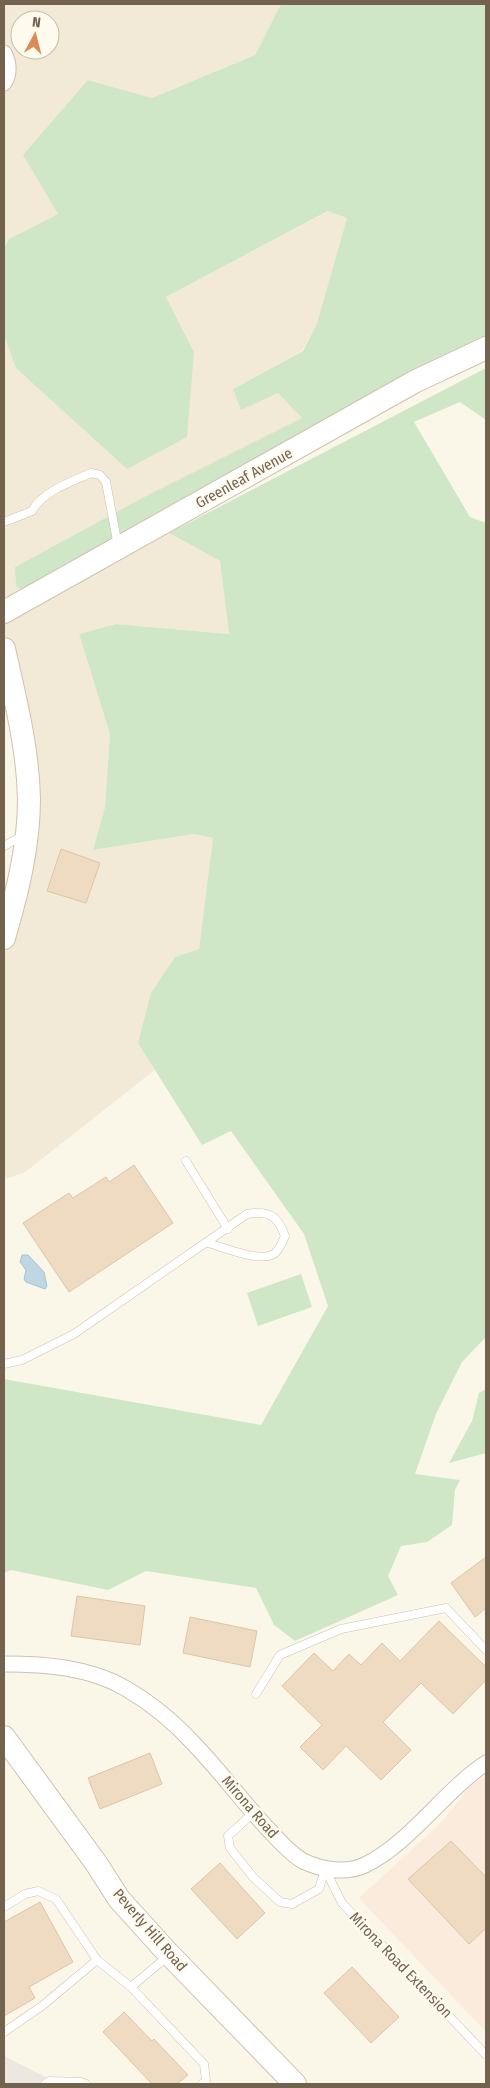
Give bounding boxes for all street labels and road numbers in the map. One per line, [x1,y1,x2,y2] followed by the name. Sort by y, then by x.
[192,444,296,512] street label: Greenleaf Avenue
[218,1772,282,1842] street label: Mirona Road
[109,1885,191,1975] street label: Peverly Hill Road
[346,1908,456,2022] street label: Mirona Road Extension

